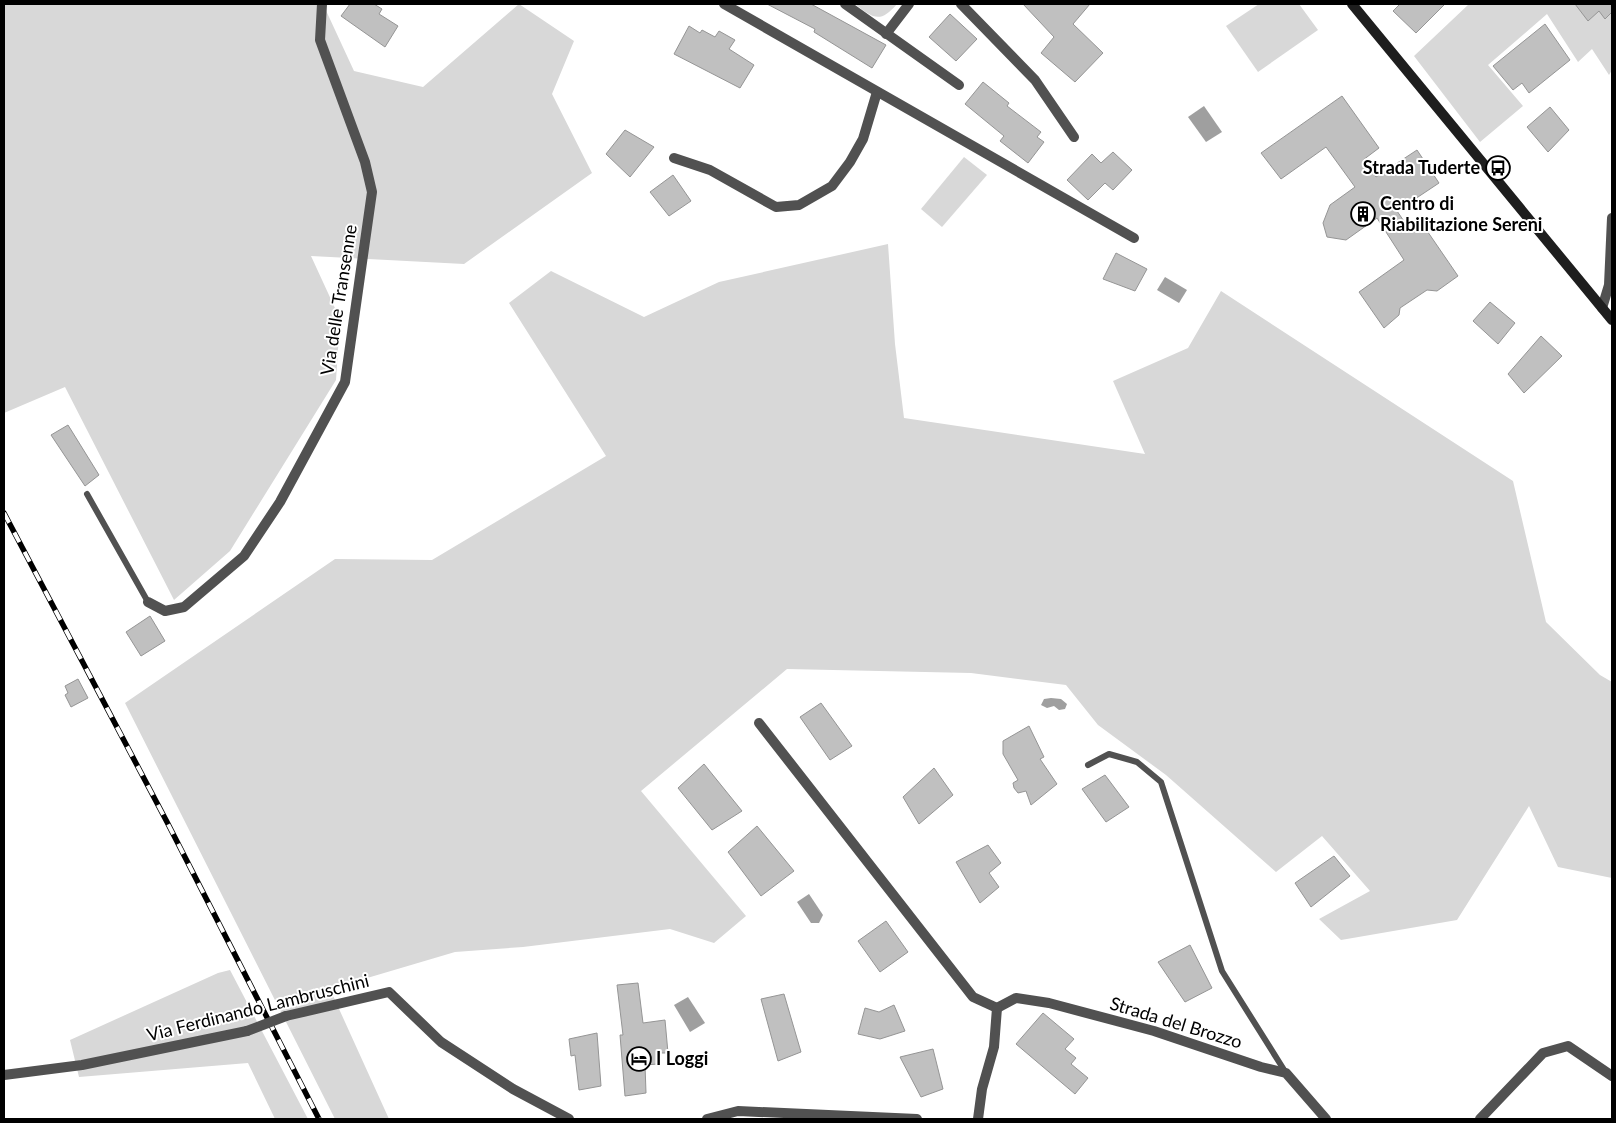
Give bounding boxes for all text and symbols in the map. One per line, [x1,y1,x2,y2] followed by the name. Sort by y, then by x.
[1485,155,1511,181] bus stop icon: Strada Tuderte
[1363,156,1480,178] place label: Strada Tuderte
[1380,192,1542,235] place label: Centro di Riabilitazione Sereni
[1350,201,1376,227] building icon: Centro di Riabilitazione Sereni
[315,223,361,377] street label: Via delle Transenne
[144,969,371,1045] street label: Via Ferdinando Lambruschini
[1107,991,1245,1053] street label: Strada del Brozzo
[626,1046,652,1072] hotel icon: I Loggi
[656,1047,708,1069] place label: I Loggi

